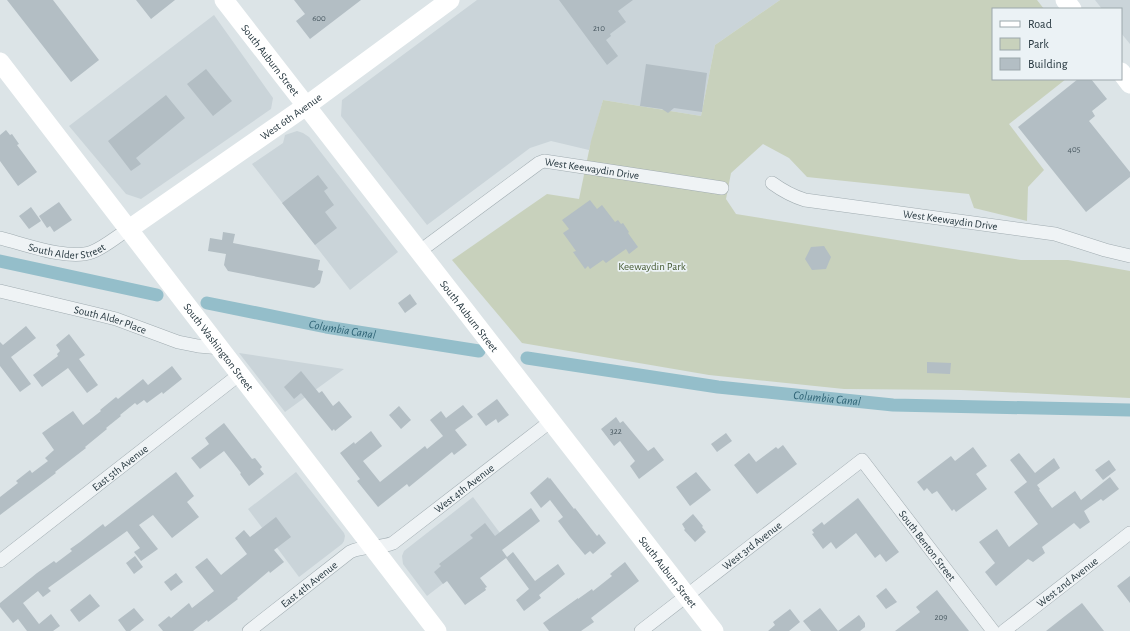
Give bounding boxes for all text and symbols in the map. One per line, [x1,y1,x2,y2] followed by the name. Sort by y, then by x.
[992,8,1122,80] legend
[312,14,326,23] house number: 600
[1028,18,1052,30] text: Road
[239,23,302,98] street label: South Auburn Street
[593,24,605,33] house number: 210
[1028,38,1049,50] text: Park
[1028,58,1068,70] text: Building
[258,92,324,142] street label: West 6th Avenue
[1068,145,1081,154] house number: 405
[544,156,640,181] street label: West Keewaydin Drive
[902,208,998,232] street label: West Keewaydin Drive
[27,241,108,261] street label: South Alder Street
[618,261,686,272] park label: Keewaydin Park
[438,278,500,354] street label: South Auburn Street
[181,301,256,393] street label: South Washington Street
[73,304,148,336] street label: South Alder Place
[308,318,377,341] water label: Columbia Canal
[793,389,862,408] water label: Columbia Canal
[610,427,622,436] house number: 322
[90,443,150,493] street label: East 5th Avenue
[432,462,496,515] street label: West 4th Avenue
[897,508,958,583] street label: South Benton Street
[720,519,784,572] street label: West 3rd Avenue
[637,534,699,610] street label: South Auburn Street
[1035,555,1100,609] street label: West 2nd Avenue
[279,559,339,610] street label: East 4th Avenue
[934,613,948,622] house number: 209

